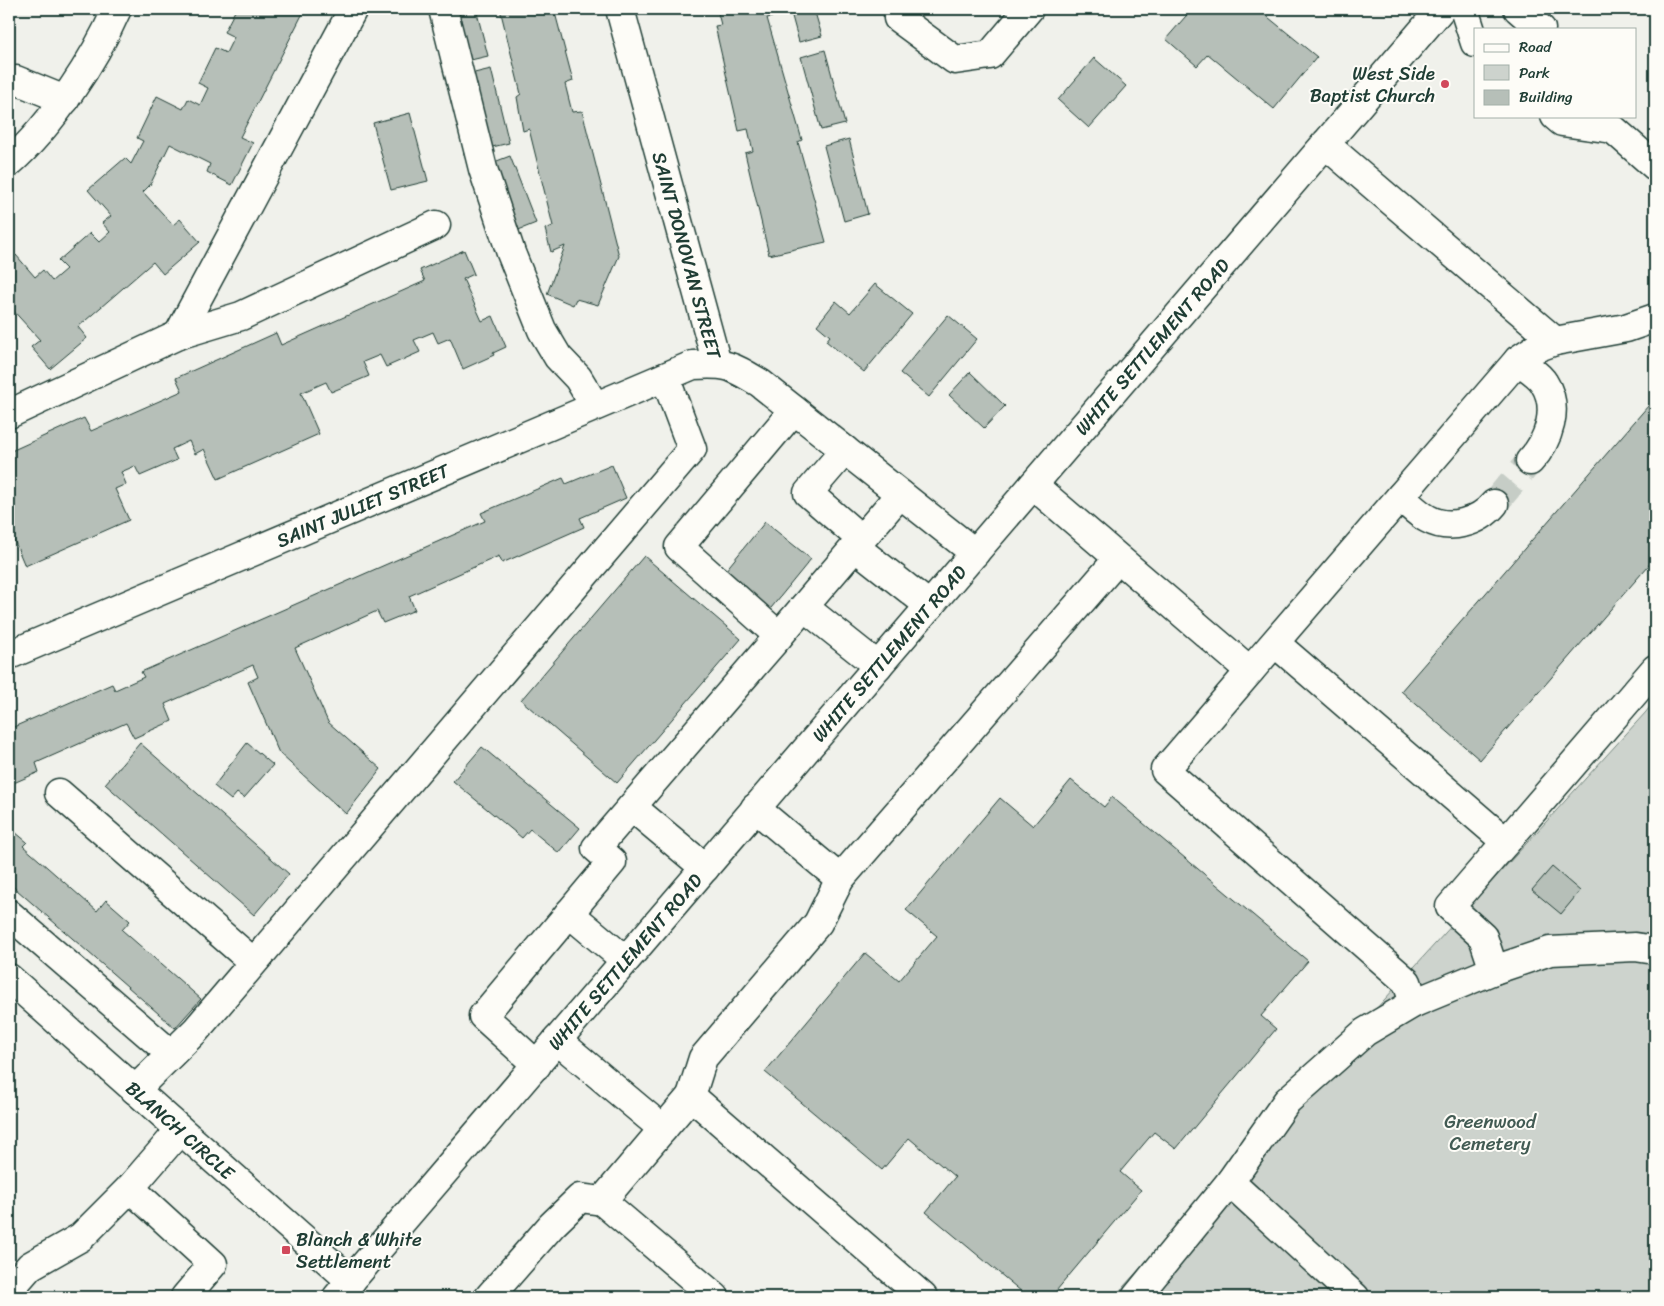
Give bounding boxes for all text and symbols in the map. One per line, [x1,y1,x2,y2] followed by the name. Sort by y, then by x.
[1474,28,1636,118] legend
[1519,34,1552,60] text: Road
[1310,57,1435,112] place label: West Side Baptist Church
[1519,60,1550,86] text: Park
[1439,78,1451,90] marker: West Side Baptist Church
[1519,84,1573,110] text: Building
[643,148,731,363] street label: SAINT DONOVAN STREET
[1066,250,1238,443] street label: WHITE SETTLEMENT ROAD
[271,454,456,557] street label: SAINT JULIET STREET
[803,557,976,750] street label: WHITE SETTLEMENT ROAD
[539,865,711,1058] street label: WHITE SETTLEMENT ROAD
[118,1073,243,1189] street label: BLANCH CIRCLE
[1444,1105,1538,1160] park label: Greenwood Cemetery
[296,1223,422,1278] place label: Blanch & White Settlement
[280,1244,292,1256] marker: Blanch & White Settlement

